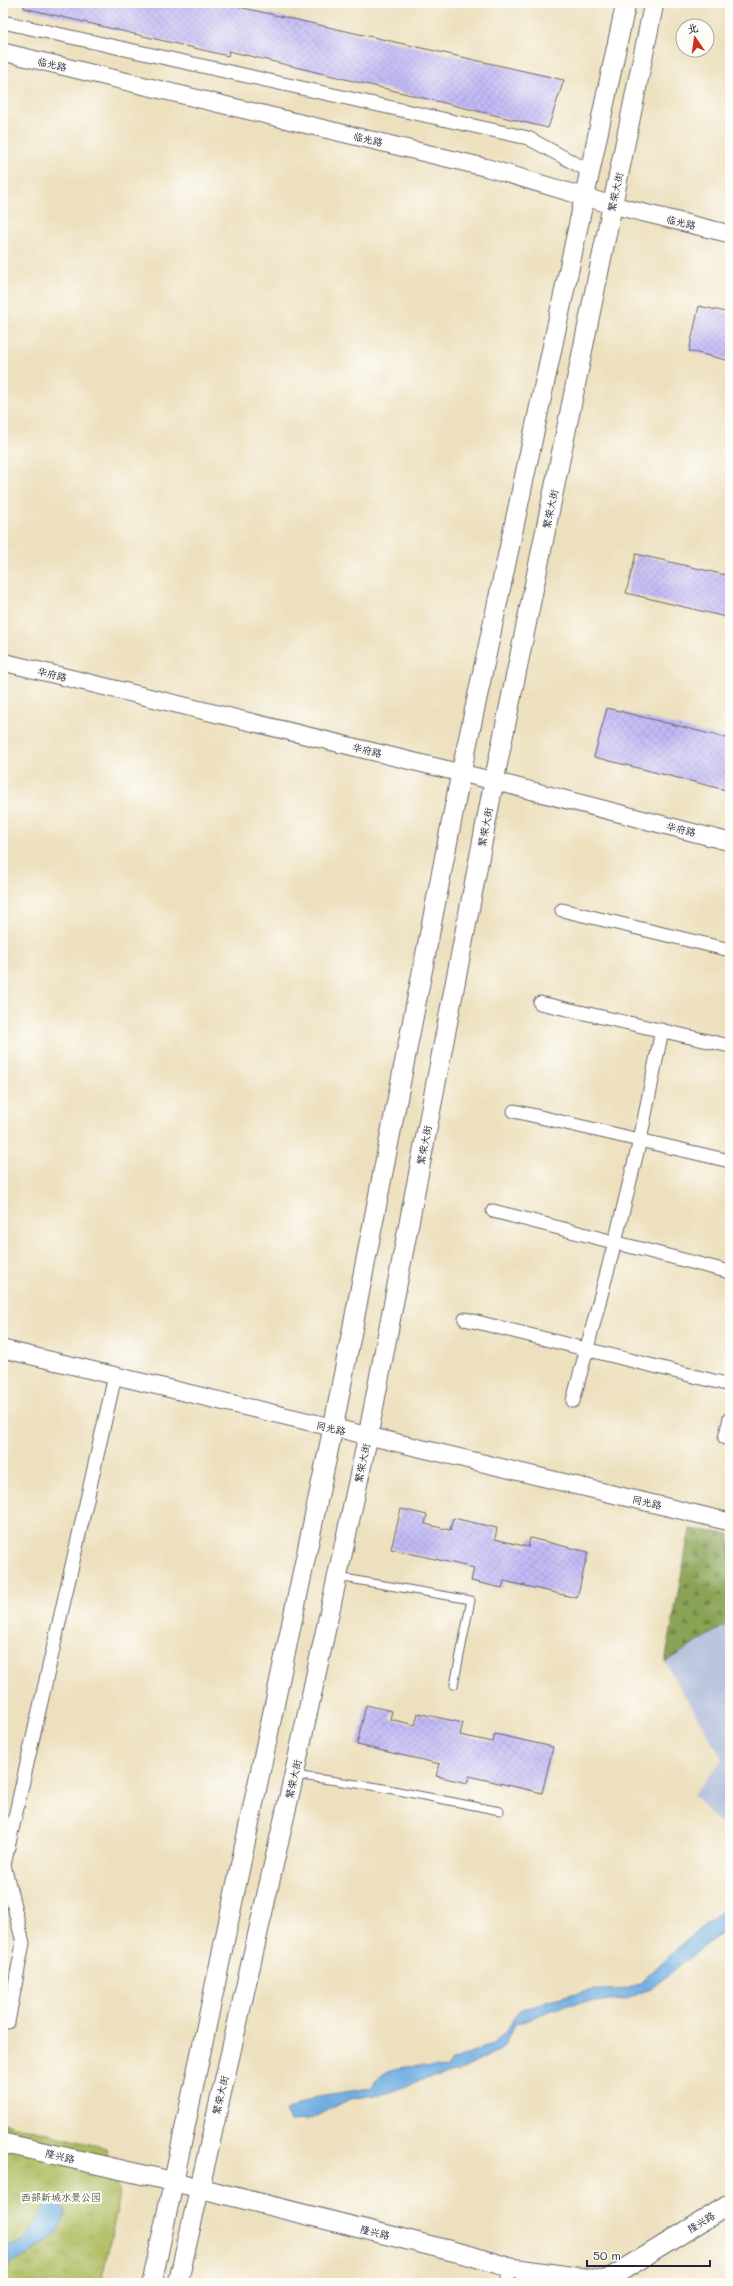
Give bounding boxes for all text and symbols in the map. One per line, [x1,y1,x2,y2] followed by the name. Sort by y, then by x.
[675,18,715,58] north arrow
[686,19,700,36] text: 北
[36,54,68,74] street label: 临光路
[352,129,384,149] street label: 临光路
[604,171,626,213] street label: 繁荣大街
[665,212,697,232] street label: 临光路
[539,488,561,530] street label: 繁荣大街
[36,664,68,684] street label: 华府路
[351,740,383,760] street label: 华府路
[474,806,496,848] street label: 繁荣大街
[665,819,697,839] street label: 华府路
[413,1124,435,1166] street label: 繁荣大街
[315,1418,347,1438] street label: 同光路
[351,1442,373,1484] street label: 繁荣大街
[631,1492,663,1512] street label: 同光路
[282,1758,304,1800] street label: 繁荣大街
[209,2074,231,2116] street label: 繁荣大街
[44,2146,76,2166] street label: 隆兴路
[21,2190,101,2204] park label: 西部新城水景公园
[685,2208,717,2236] street label: 隆兴路
[359,2222,391,2242] street label: 隆兴路
[587,2242,710,2268] scale bar
[593,2247,621,2263] text: 50 m

